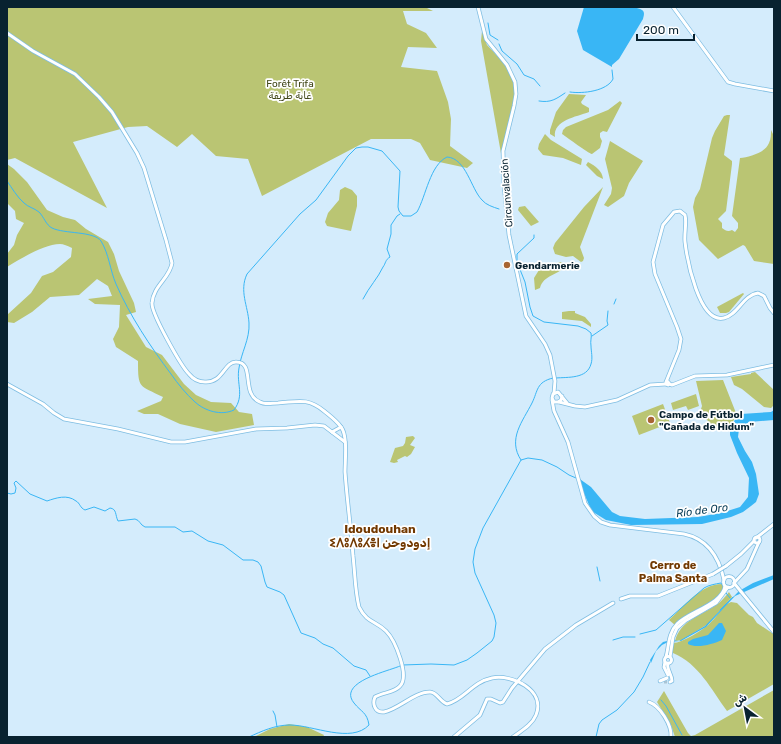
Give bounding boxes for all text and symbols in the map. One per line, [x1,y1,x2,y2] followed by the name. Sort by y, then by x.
[637,16,694,42] scale bar
[643,23,679,37] text: 200 m
[266,78,314,102] park label: Forêt Trifa غابة طريفة
[499,158,515,228] street label: Circunvalación
[502,260,512,270] marker: Gendarmerie
[515,260,580,272] place label: Gendarmerie
[659,409,754,433] place label: Campo de Fútbol "Cañada de Hidum"
[646,415,656,425] marker: Campo de Fútbol "Cañada de Hidum"
[675,501,729,520] water label: Río de Oro
[330,522,431,550] district label: Idoudouhan ⵉⴷⵓⴷⵓⵃⴻⵏ إدودوحن
[639,559,707,585] district label: Cerro de Palma Santa
[725,688,765,728] north arrow
[731,691,749,709] text: ش

